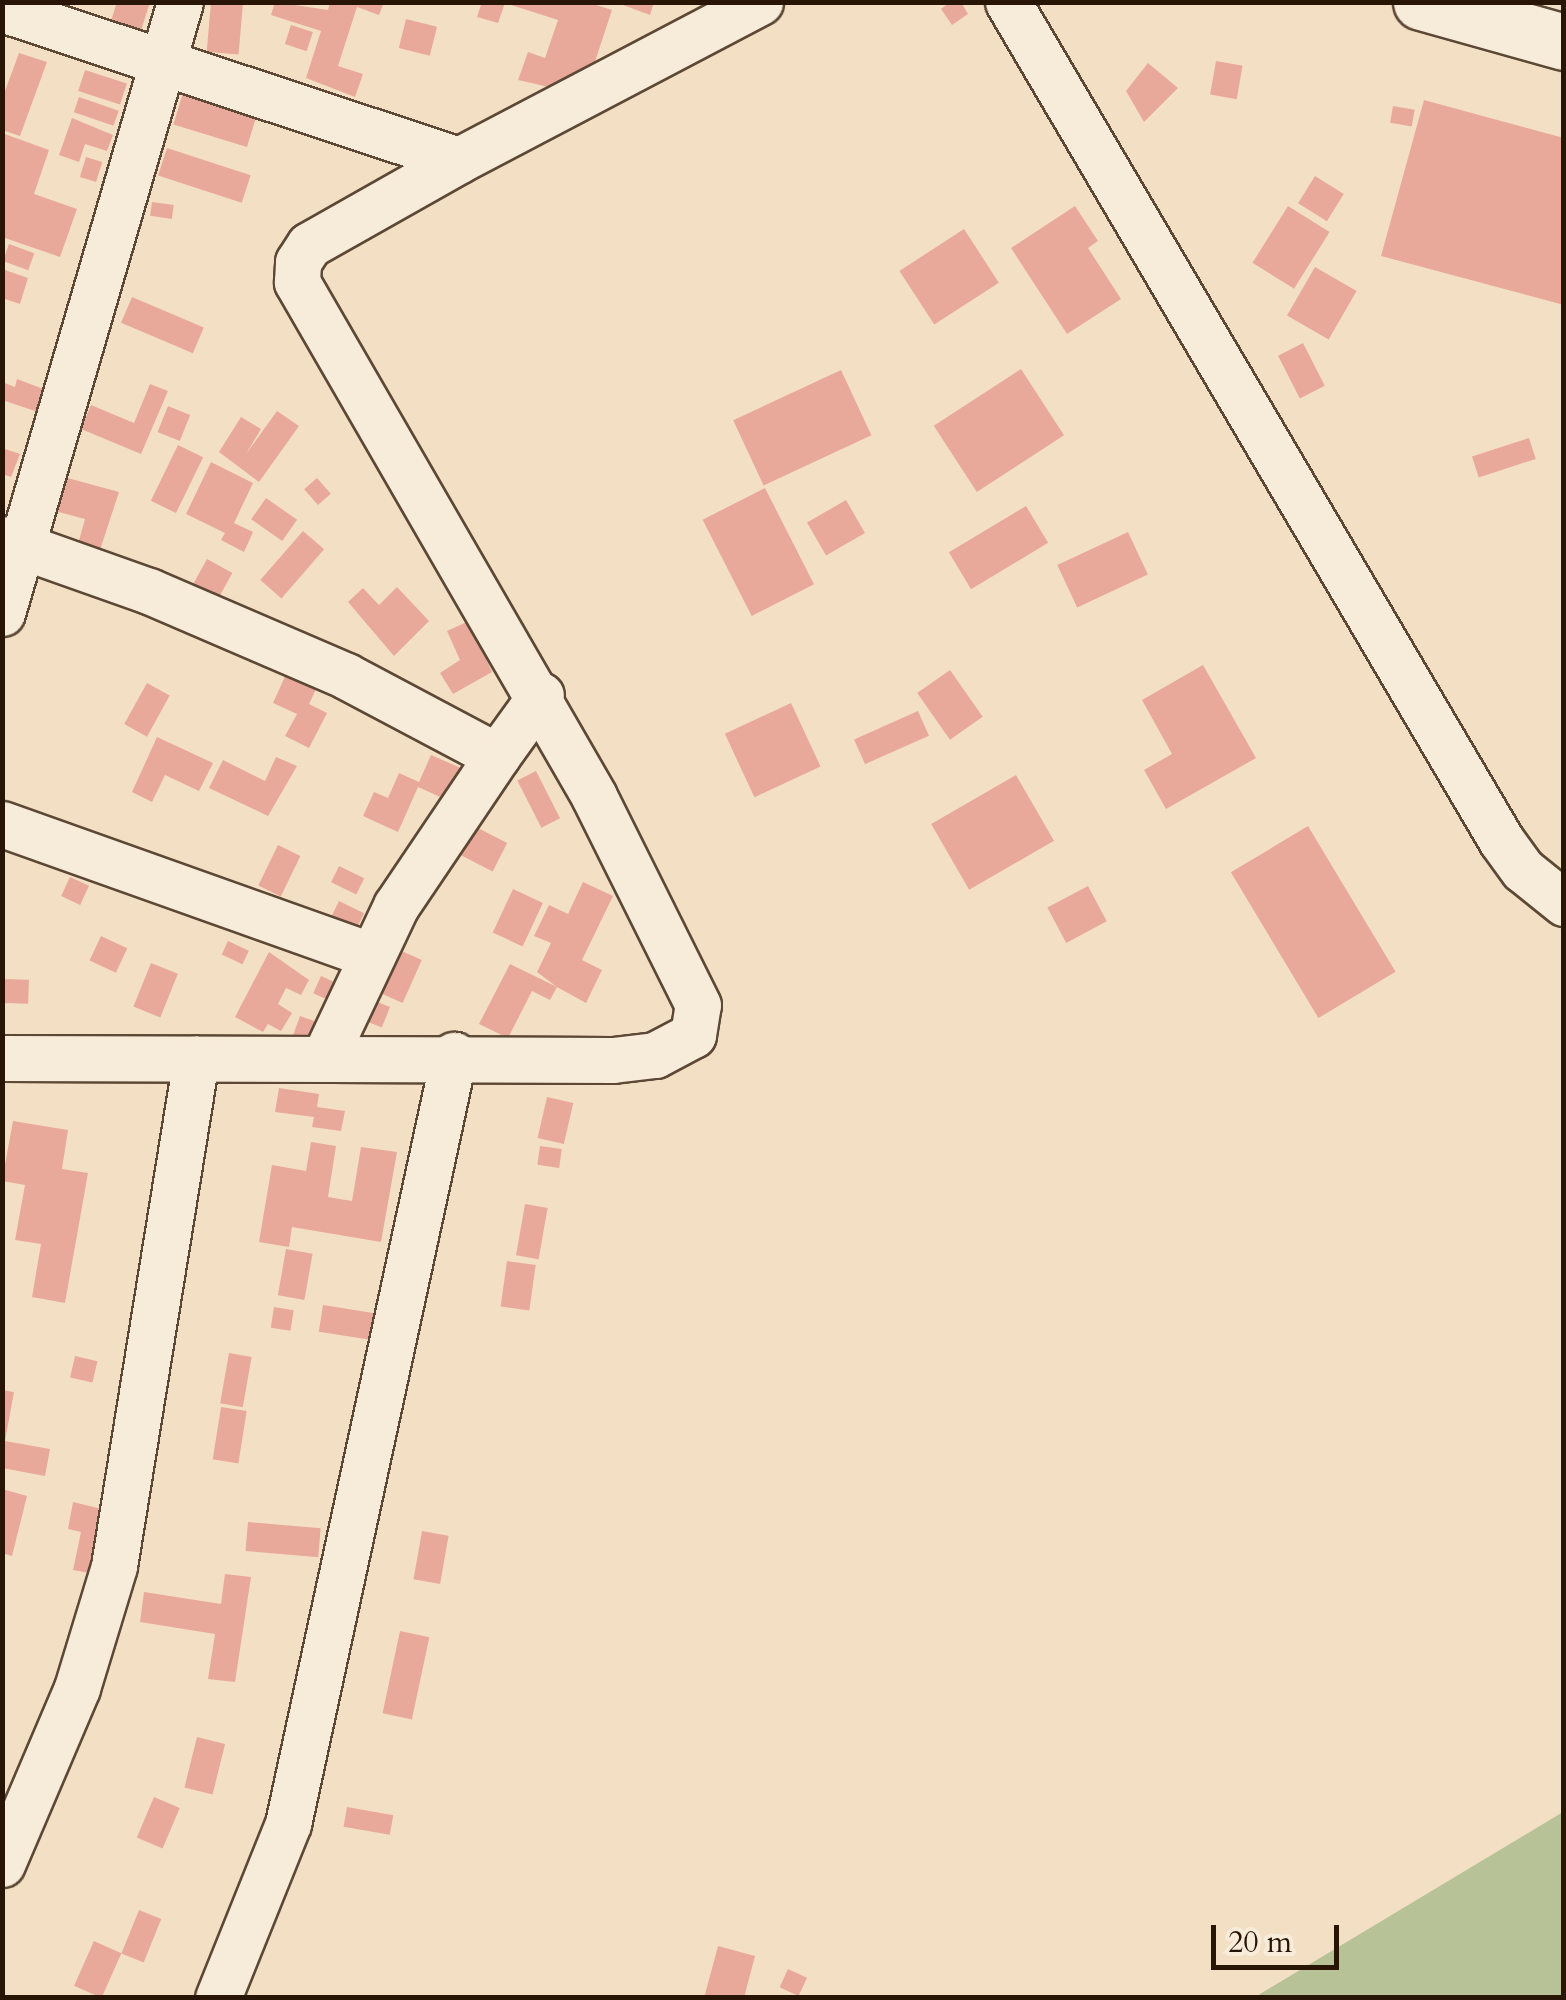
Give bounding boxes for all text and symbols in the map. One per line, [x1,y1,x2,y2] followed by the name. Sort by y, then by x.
[1216,1905,1344,1967] scale bar
[1228,1922,1292,1963] text: 20 m

